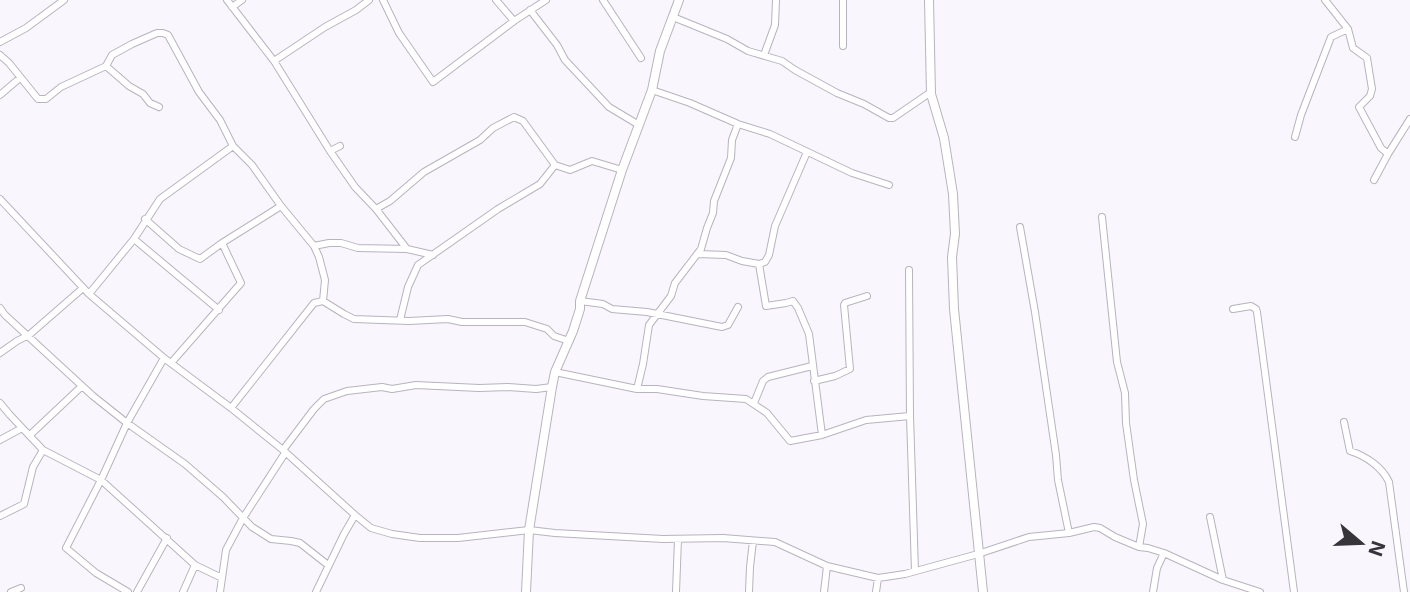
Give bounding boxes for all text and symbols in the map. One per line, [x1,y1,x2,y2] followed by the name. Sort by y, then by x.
[1326,508,1396,578] north arrow
[1363,538,1390,559] text: N

